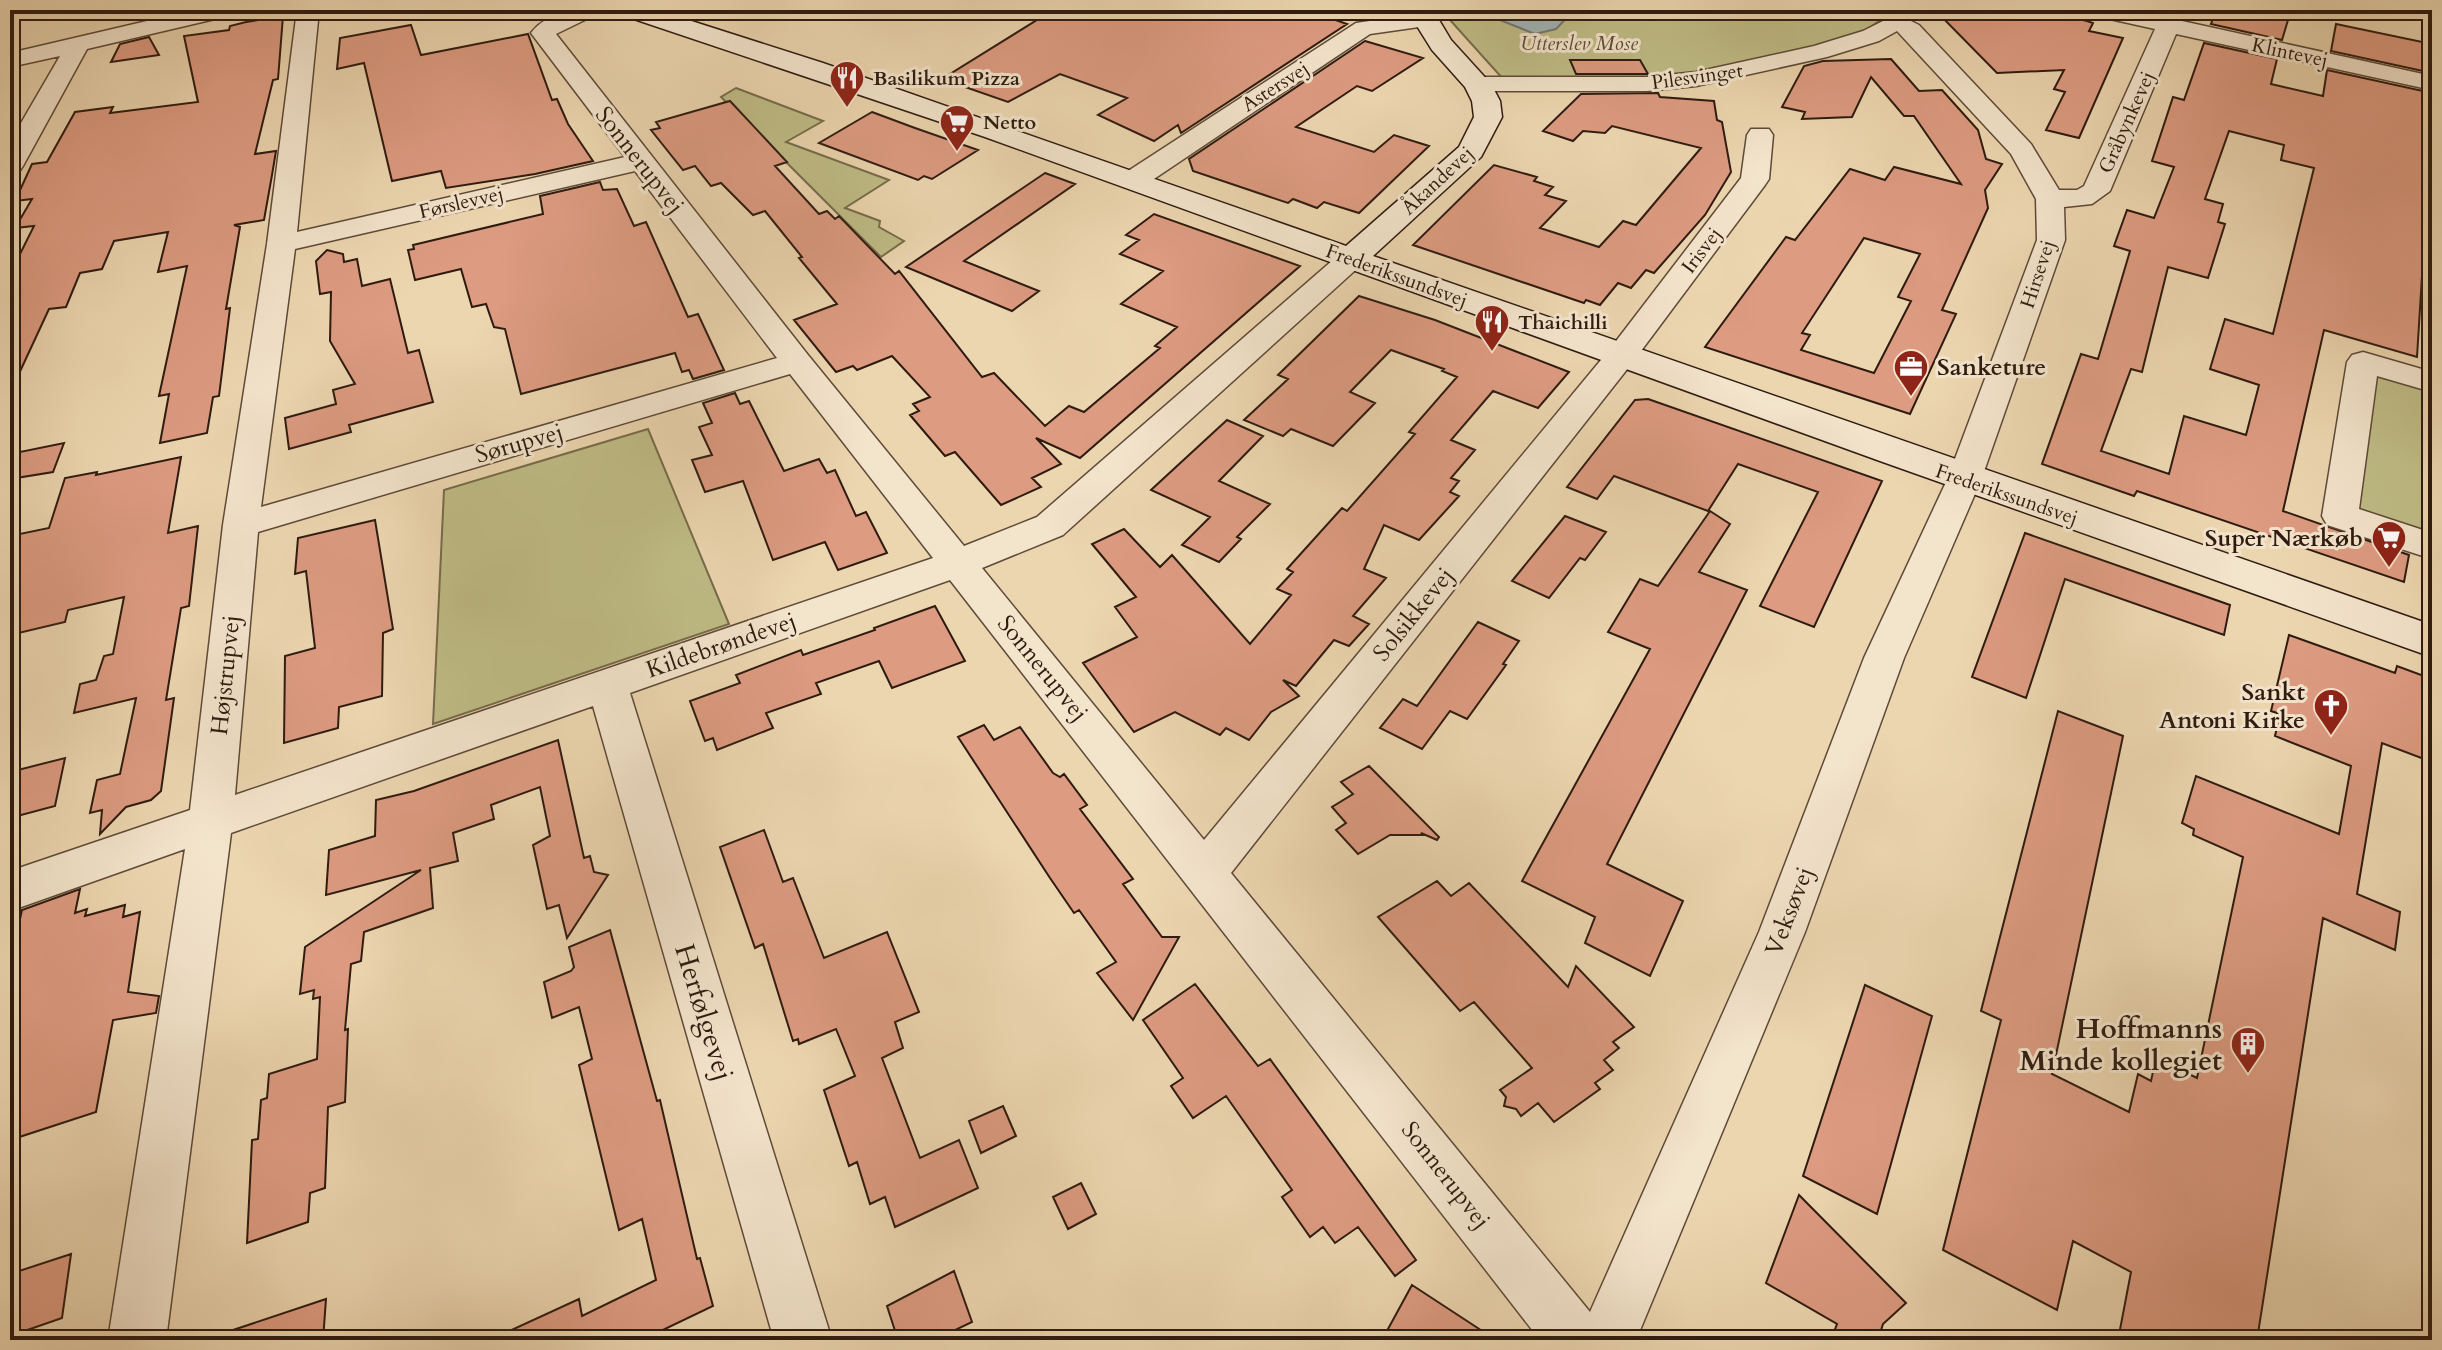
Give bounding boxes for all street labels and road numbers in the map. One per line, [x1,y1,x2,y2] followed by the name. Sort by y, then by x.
[2249,31,2330,74] street label: Klintevej
[1236,55,1314,118] street label: Astersvej
[1650,57,1745,96] street label: Pilesvinget
[2092,67,2161,178] street label: Gråbynkevej
[587,100,692,221] street label: Sonnerupvej
[1395,140,1479,221] street label: Åkandevej
[416,180,506,225] street label: Førslevvej
[1675,222,1728,279] street label: Irisvej
[1322,237,1471,314] street label: Frederikssundsvej
[2014,237,2061,312] street label: Hirsevej
[471,415,567,472] street label: Sørupvej
[1932,457,2082,531] street label: Frederikssundsvej
[1365,560,1462,668] street label: Solsikkevej
[642,604,801,687] street label: Kildebrøndevej
[990,608,1096,728] street label: Sonnerupvej
[203,613,248,737] street label: Højstrupvej
[1757,862,1821,960] street label: Veksøvej
[665,939,743,1085] street label: Herfølgevej
[1393,1115,1498,1236] street label: Sonnerupvej

